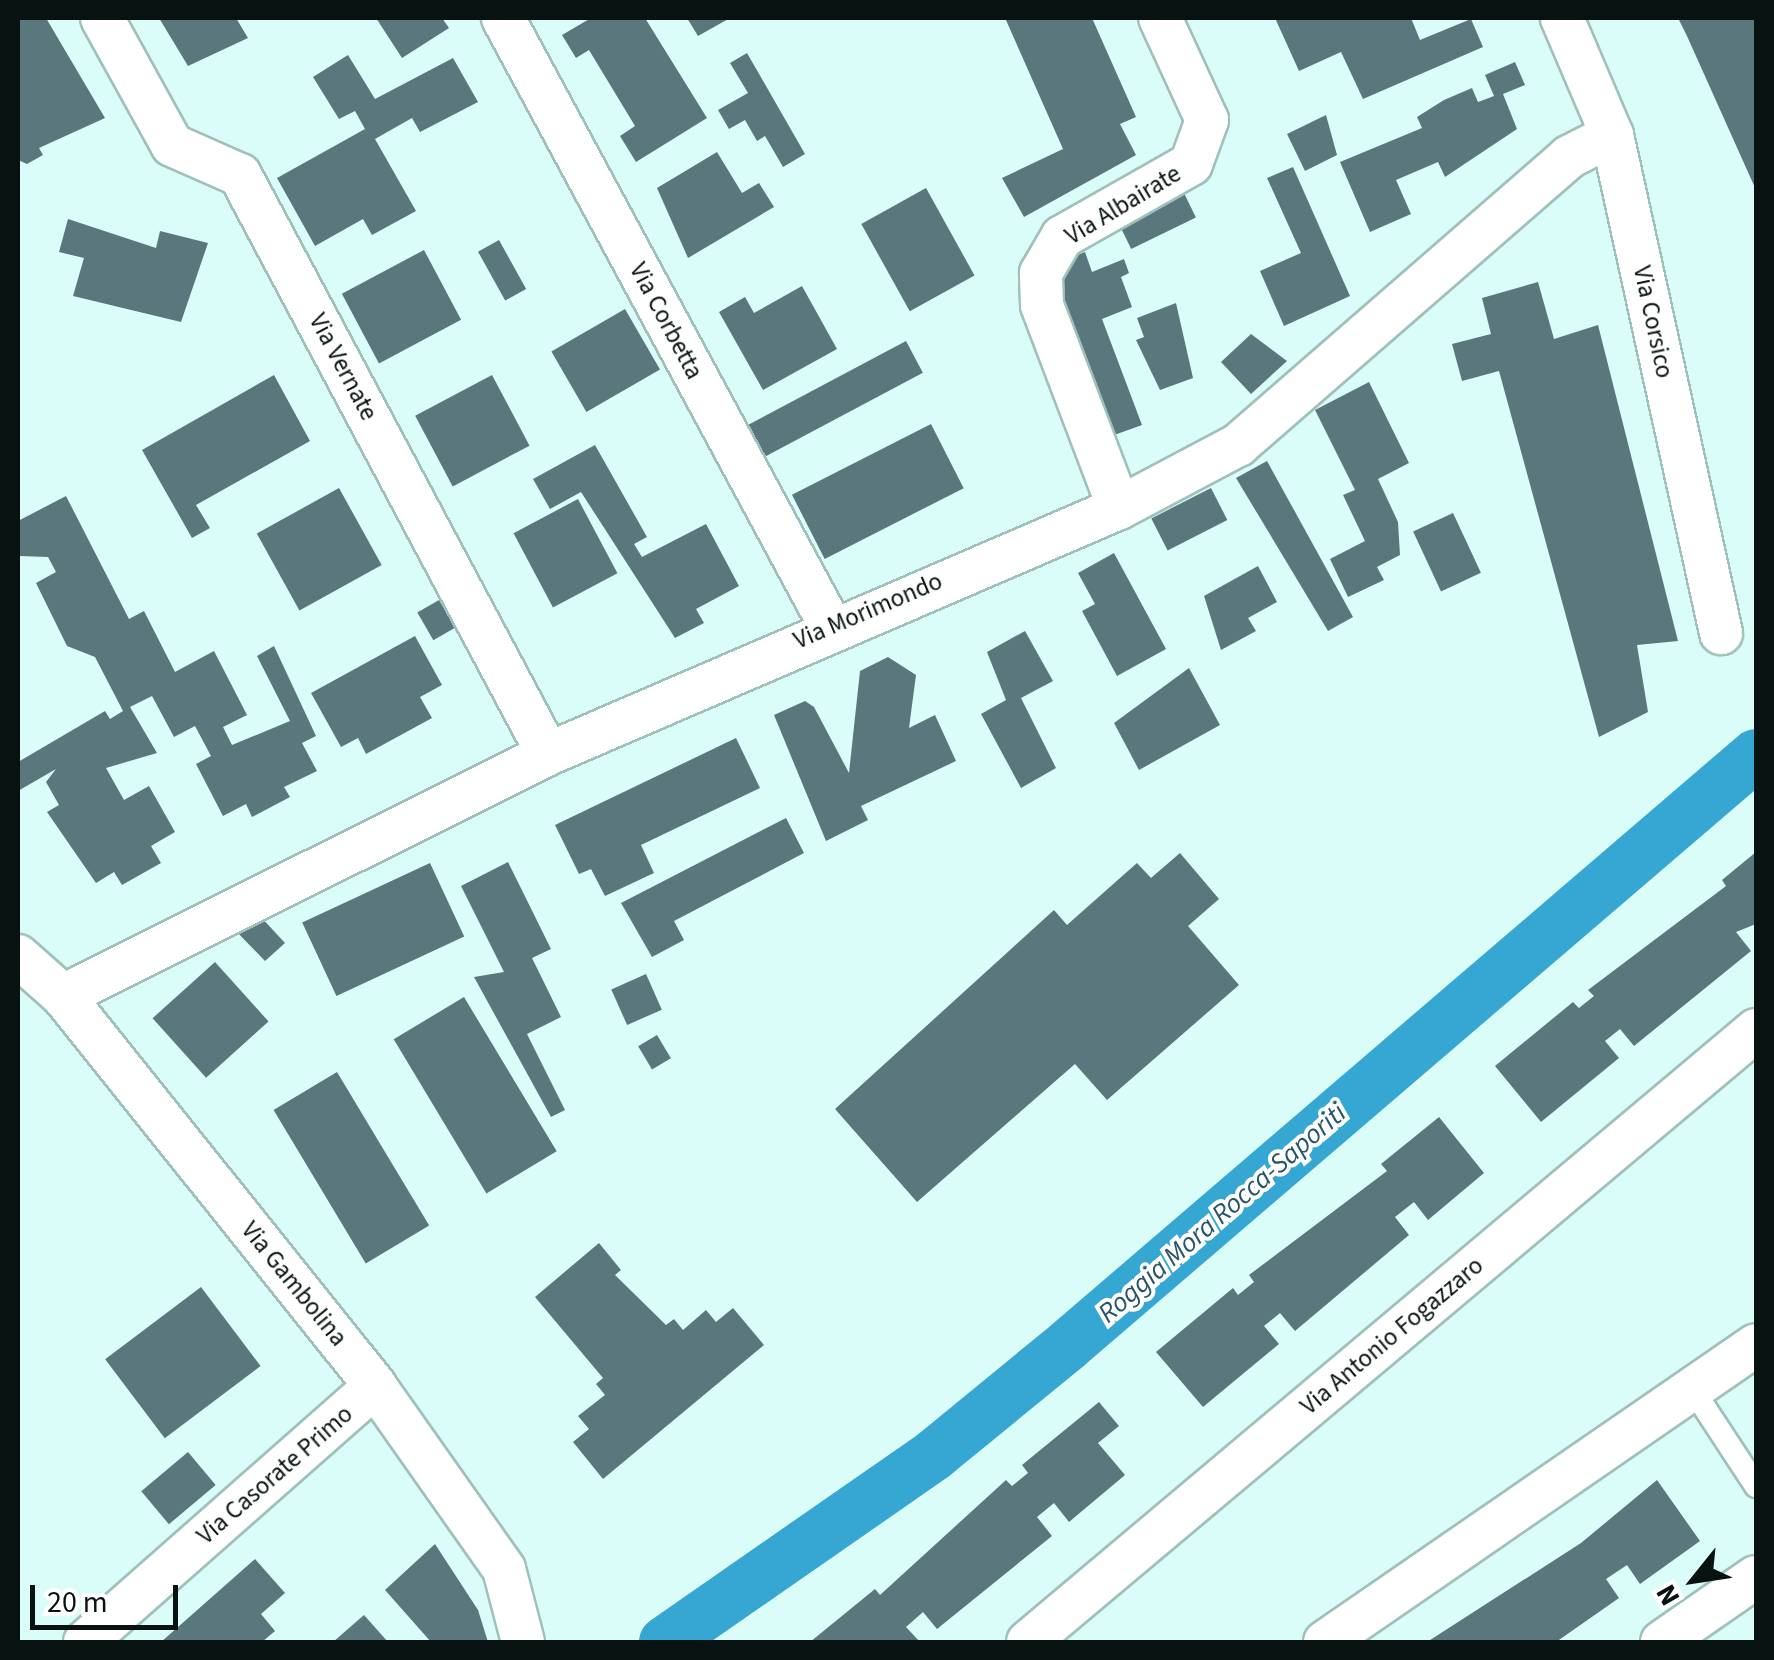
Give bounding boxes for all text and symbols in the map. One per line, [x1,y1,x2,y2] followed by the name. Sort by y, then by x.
[1060,159,1186,251] street label: Via Albairate
[623,258,709,384] street label: Via Corbetta
[1626,263,1680,381] street label: Via Corsico
[302,308,384,426] street label: Via Vernate
[789,566,947,656] street label: Via Morimondo
[1091,1096,1353,1330] water label: Roggia Mora Rocca-Saporiti
[235,1216,353,1352] street label: Via Gambolina
[1294,1251,1490,1421] street label: Via Antonio Fogazzaro
[191,1399,359,1551] street label: Via Casorate Primo
[1644,1530,1744,1630] north arrow
[35,1565,182,1627] scale bar
[1646,1577,1690,1613] text: N
[47,1581,108,1624] text: 20 m

